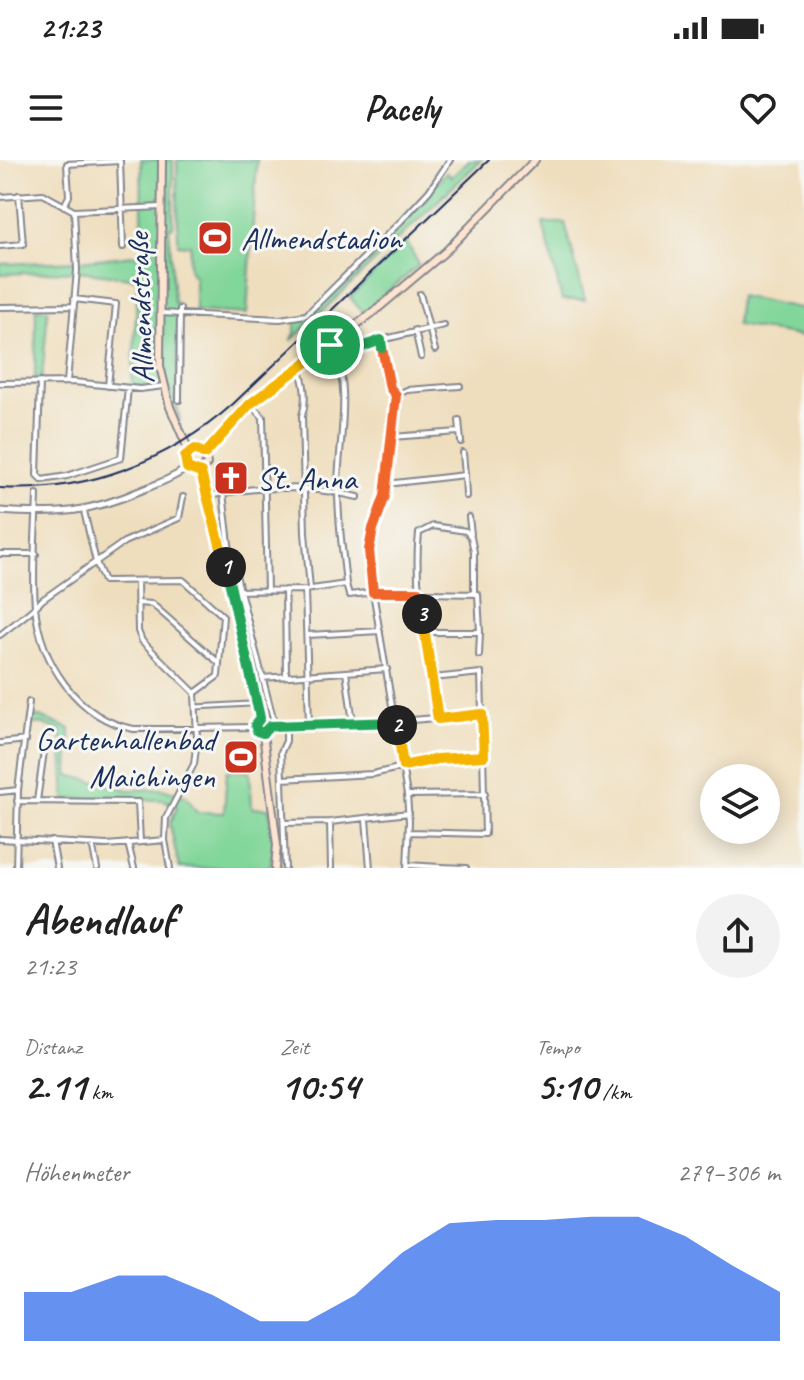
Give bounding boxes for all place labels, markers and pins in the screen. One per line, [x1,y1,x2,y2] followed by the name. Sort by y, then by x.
[241,218,403,259] place label: Allmendstadion
[196,219,234,257] sports icon: Allmendstadion
[296,311,364,379] pin
[257,458,358,499] place label: St. Anna
[212,459,250,497] church icon: St. Anna
[206,547,246,587] pin: 1
[402,594,442,634] pin: 3
[377,705,417,745] pin: 2
[36,719,219,797] place label: Gartenhallenbad Maichingen
[222,738,260,776] sports icon: Gartenhallenbad Maichingen

